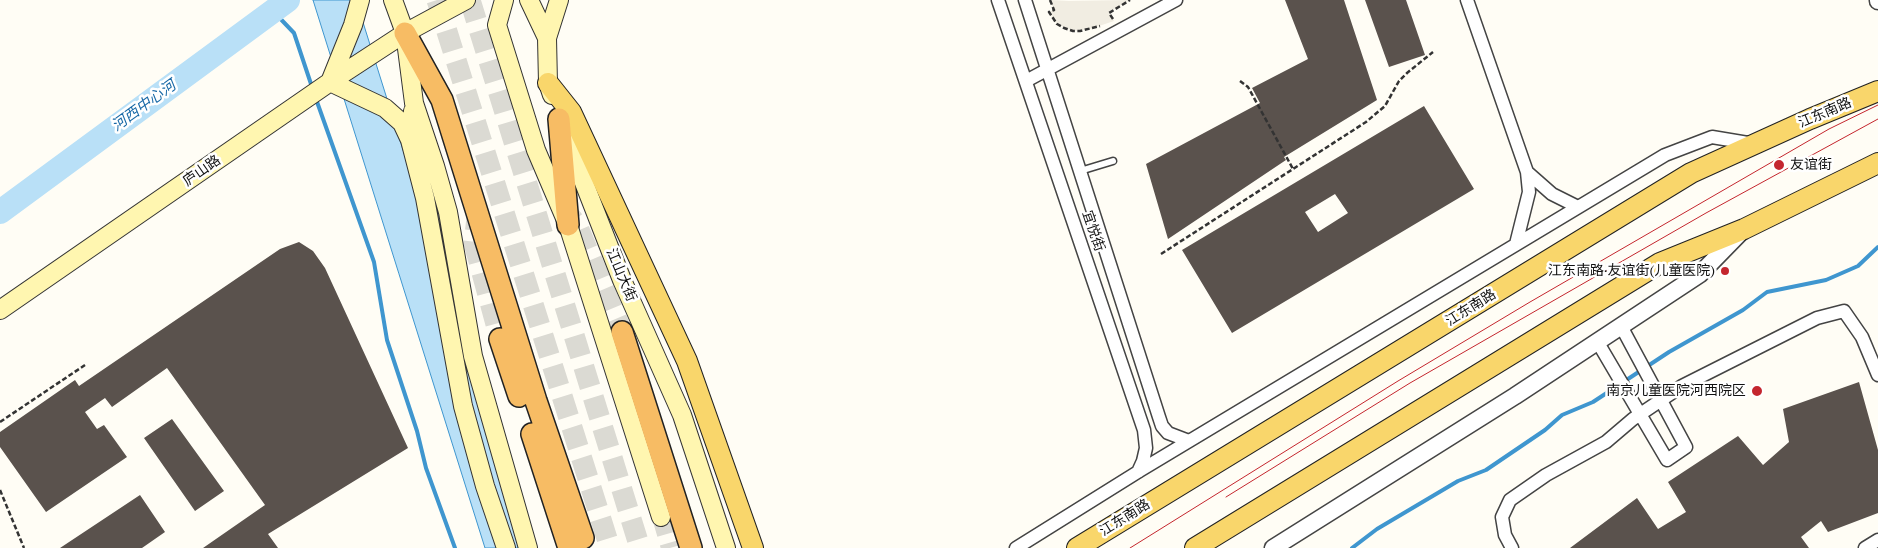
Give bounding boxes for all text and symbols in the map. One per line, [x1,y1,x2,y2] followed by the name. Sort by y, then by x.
[108,77,180,135] water label: 河西中心河
[1796,94,1854,132] street label: 江东南路
[180,152,224,190] street label: 庐山路
[1790,157,1832,173] place label: 友谊街
[1772,158,1786,172] marker: 友谊街
[1078,208,1108,254] street label: 宜悦街
[602,246,640,304] street label: 江山大街
[1548,263,1715,279] place label: 江东南路·友谊街(儿童医院)
[1719,265,1731,277] marker: 江东南路·友谊街(儿童医院)
[1443,286,1499,330] street label: 江东南路
[1606,383,1746,399] place label: 南京儿童医院河西院区
[1750,384,1764,398] marker: 南京儿童医院河西院区
[1097,496,1153,540] street label: 江东南路

